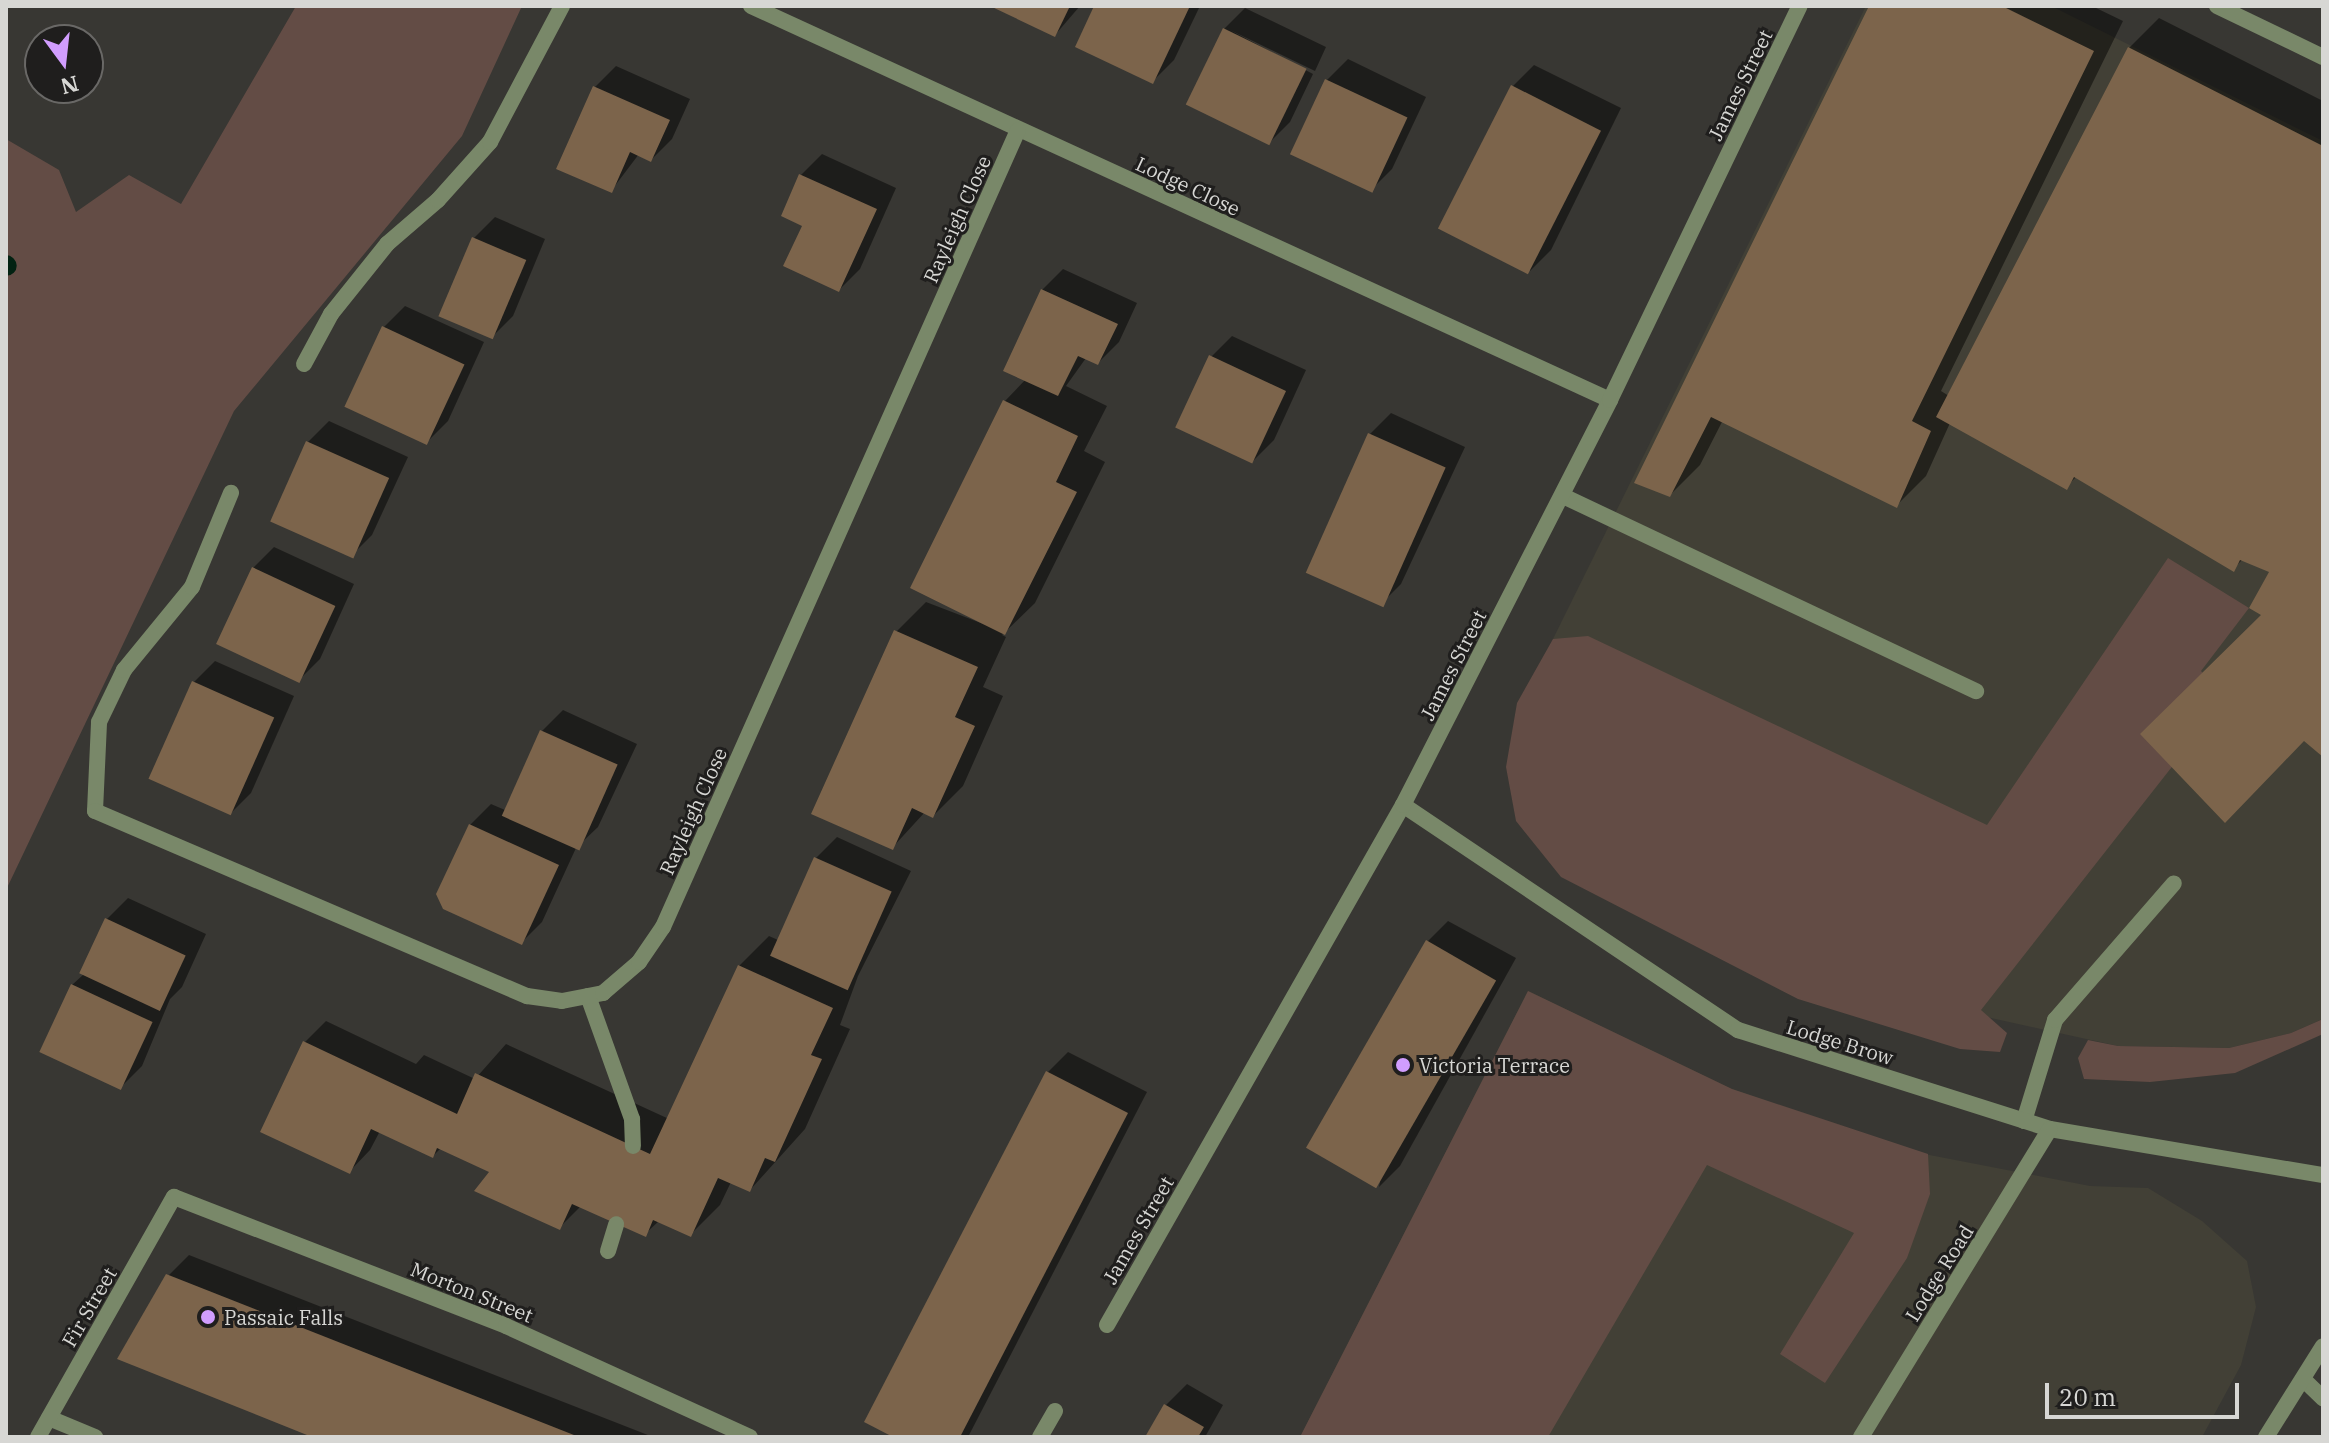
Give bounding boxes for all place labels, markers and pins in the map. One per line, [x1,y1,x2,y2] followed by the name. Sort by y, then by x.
[1419,1053,1570,1077] place label: Victoria Terrace
[1394,1056,1412,1074] marker: Victoria Terrace
[224,1305,343,1329] place label: Passaic Falls
[199,1308,217,1326] marker: Passaic Falls

